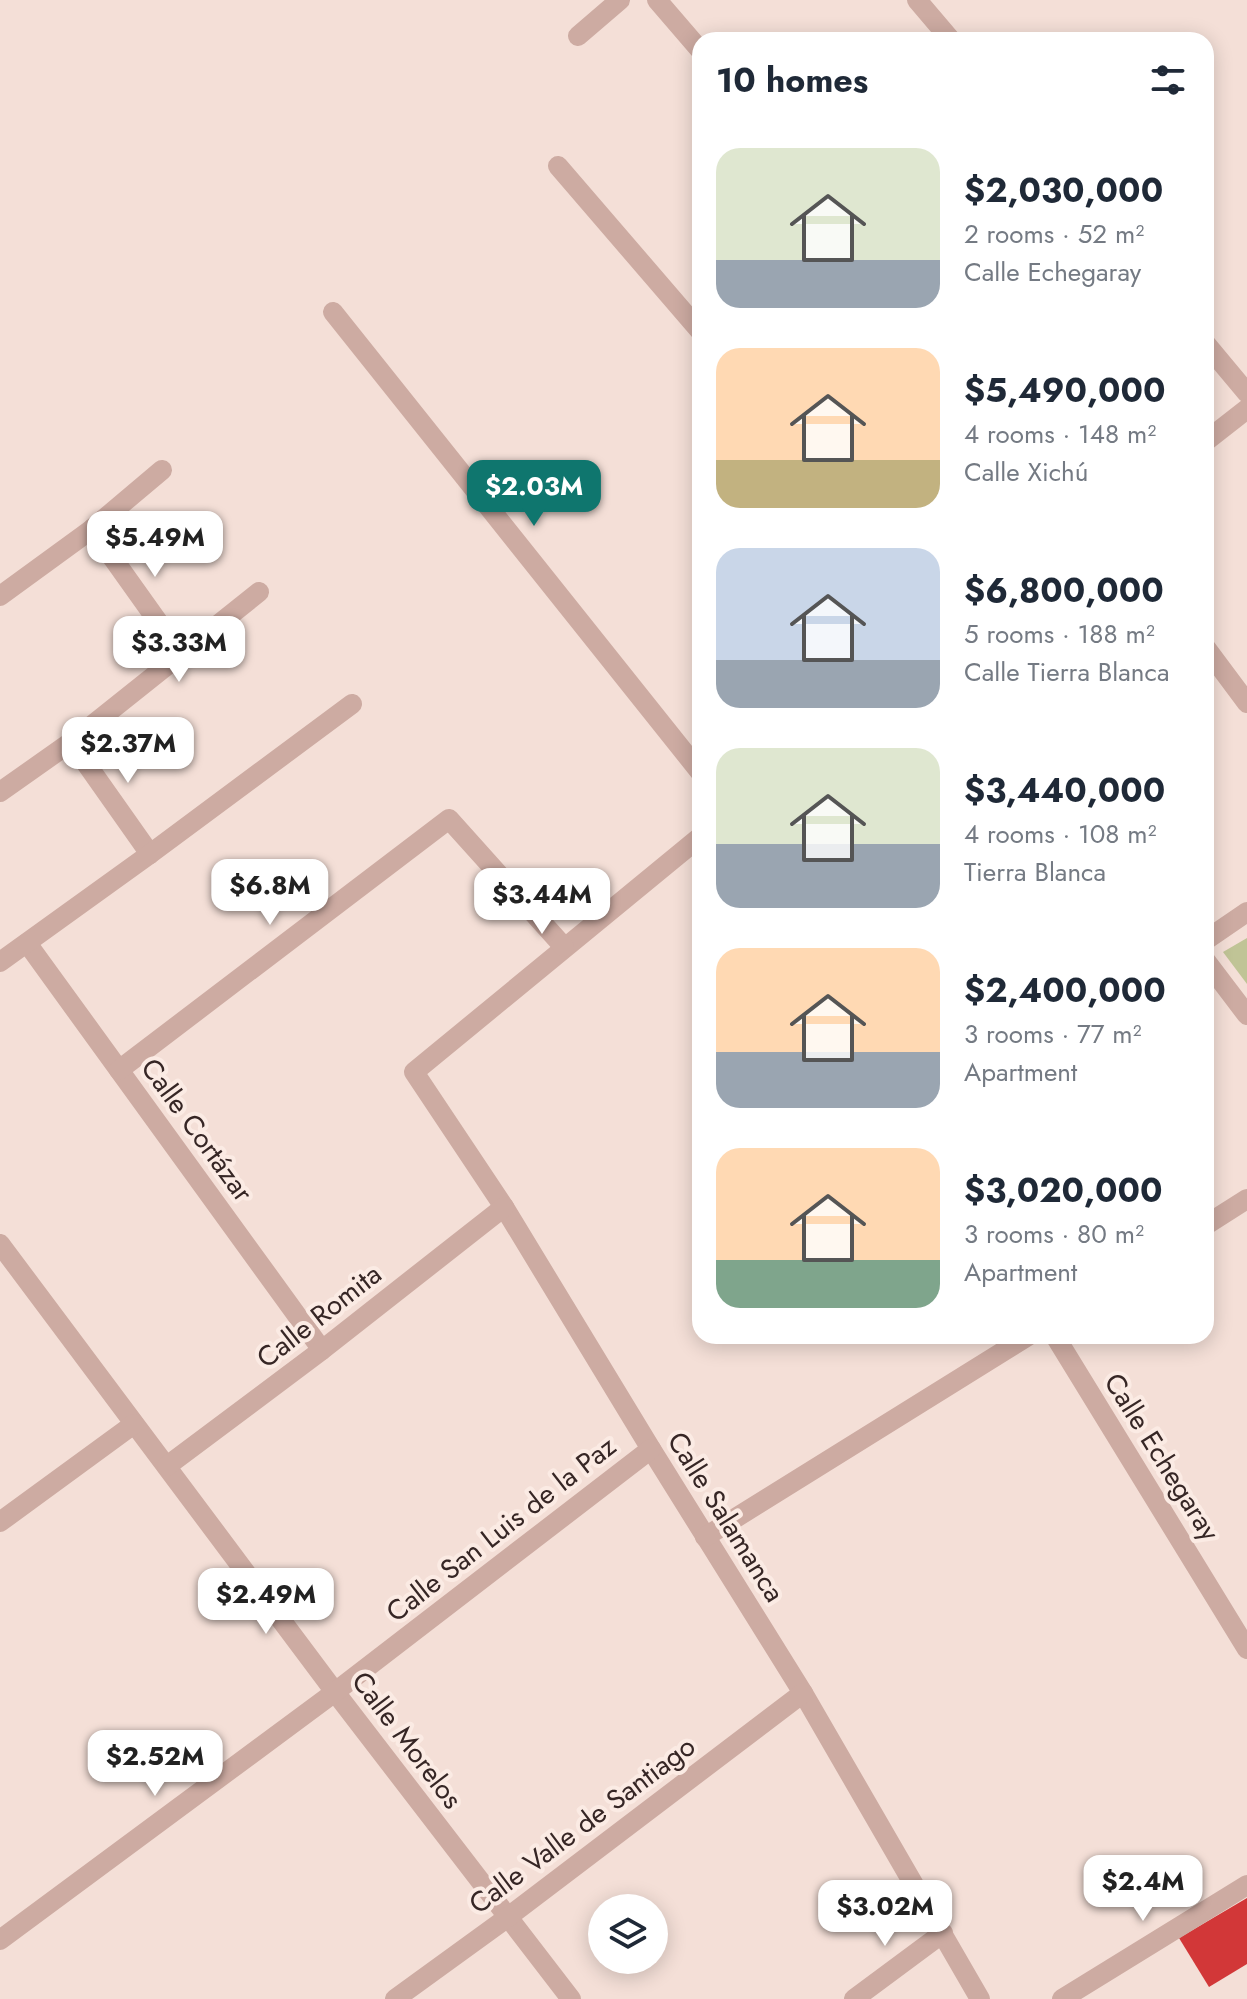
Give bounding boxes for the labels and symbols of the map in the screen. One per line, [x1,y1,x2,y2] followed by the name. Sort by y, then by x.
[469,460,599,528] pin: $2.03M
[90,511,220,579] pin: $5.49M
[114,616,244,684] pin: $3.33M
[63,717,193,785] pin: $2.37M
[214,859,326,927] pin: $6.8M
[477,868,607,936] pin: $3.44M
[131,1050,263,1211] street label: Calle Cortázar
[248,1254,390,1378] street label: Calle Romita
[1094,1365,1230,1549] street label: Calle Echegaray
[657,1424,795,1610] street label: Calle Salamanca
[377,1426,625,1632] street label: Calle San Luis de la Paz
[201,1568,331,1636] pin: $2.49M
[342,1663,472,1817] street label: Calle Morelos
[460,1726,704,1924] street label: Calle Valle de Santiago
[90,1730,220,1798] pin: $2.52M
[1087,1855,1199,1923] pin: $2.4M
[820,1880,950,1948] pin: $3.02M

